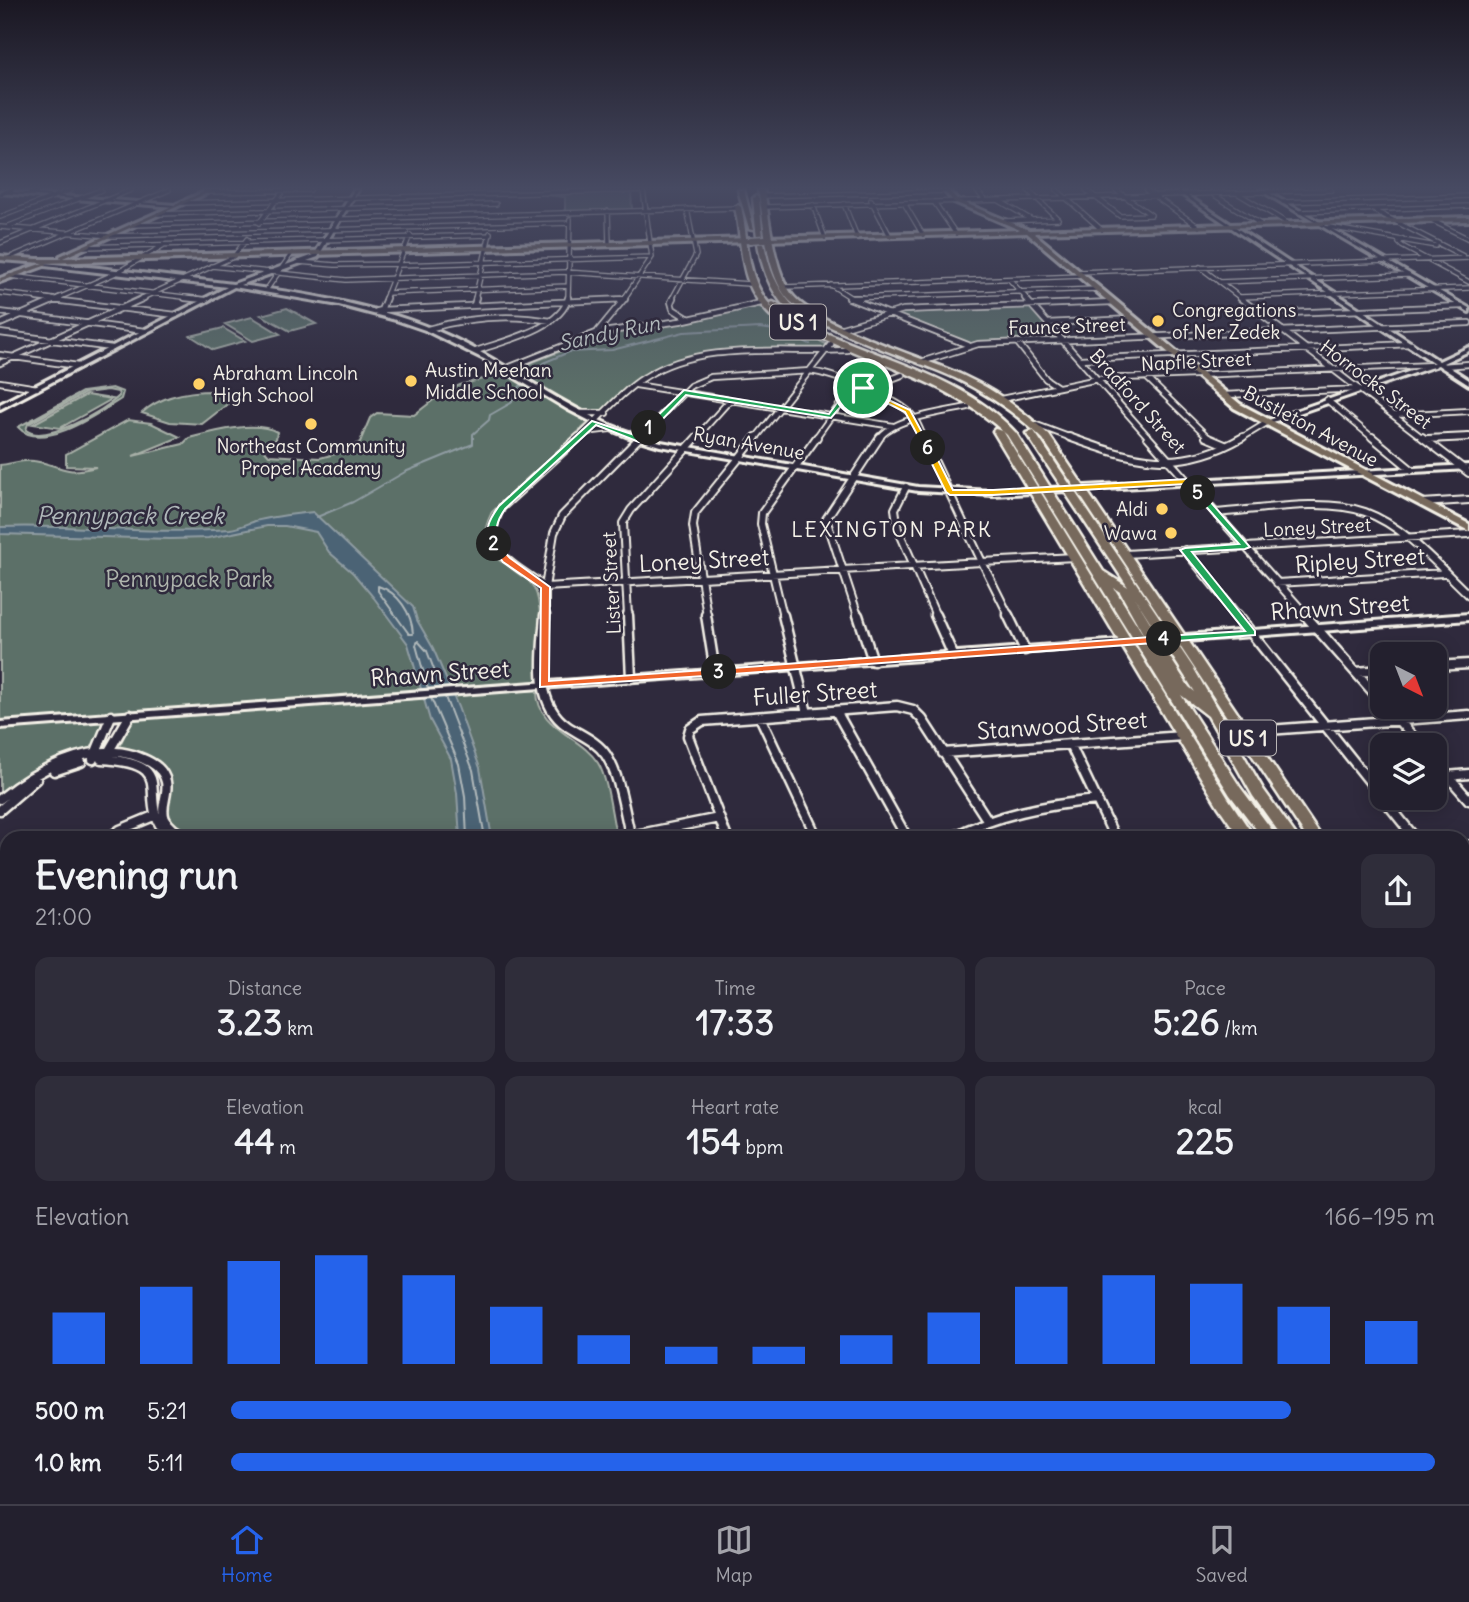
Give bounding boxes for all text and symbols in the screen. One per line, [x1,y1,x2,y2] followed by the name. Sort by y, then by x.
[1172,298,1296,344] place label: Congregations of Ner Zedek
[770,304,826,340] road number: US 1
[556,309,663,357] water label: Sandy Run
[1008,312,1126,340] street label: Faunce Street
[1150,313,1166,329] marker: Congregations of Ner Zedek
[1315,334,1437,434] street label: Horrocks Street
[1085,344,1191,458] street label: Bradford Street
[1140,346,1252,376] street label: Napfle Street
[425,358,552,404] place label: Austin Meehan Middle School
[833,358,893,418] pin
[213,361,358,407] place label: Abraham Lincoln High School
[844,369,882,407] icon: arrive
[403,373,419,389] marker: Austin Meehan Middle School
[191,376,207,392] marker: Abraham Lincoln High School
[1239,380,1383,472] street label: Bustleton Avenue
[632,410,666,446] pin: 1
[645,415,652,439] text: 1
[303,416,319,432] marker: Northeast Community Propel Academy
[691,421,807,465] street label: Ryan Avenue
[911,430,946,466] pin: 6
[216,434,406,480] place label: Northeast Community Propel Academy
[922,435,933,459] text: 6
[1180,476,1216,510] pin: 5
[1192,480,1203,504] text: 5
[1116,497,1148,521] place label: Aldi
[36,500,226,530] water label: Pennypack Creek
[1154,501,1170,517] marker: Aldi
[1262,512,1372,542] street label: Loney Street
[791,516,993,543] district label: LEXINGTON PARK
[1104,521,1157,545] place label: Wawa
[1163,525,1179,541] marker: Wawa
[476,526,512,562] pin: 2
[488,531,499,555] text: 2
[596,531,626,635] street label: Lister Street
[1294,541,1426,579] street label: Ripley Street
[638,542,770,578] street label: Loney Street
[105,564,273,593] park label: Pennypack Park
[1270,588,1411,626] street label: Rhawn Street
[1146,622,1182,656] pin: 4
[1158,626,1169,650] text: 4
[1370,642,1447,719] north arrow
[1370,642,1447,810] map controls
[370,654,511,692] street label: Rhawn Street
[702,654,736,690] pin: 3
[713,659,724,683] text: 3
[752,674,878,712] street label: Fuller Street
[976,705,1148,745] street label: Stanwood Street
[1220,720,1276,756] road number: US 1
[1370,733,1447,810] button: layers
[35,852,238,899] text: Evening run
[1361,854,1435,928] button: share
[35,902,92,931] text: 21:00
[228,976,302,1000] text: Distance
[714,976,756,1000] text: Time
[1184,976,1226,1000] text: Pace
[216,1000,283,1044] text: 3.23
[696,1000,774,1044] text: 17:33
[1152,1000,1220,1044] text: 5:26
[283,1016,314,1040] text: km
[1220,1016,1258,1040] text: /km
[226,1095,304,1119] text: Elevation
[691,1095,779,1119] text: Heart rate
[1188,1095,1222,1119] text: kcal
[234,1119,275,1163] text: 44
[687,1119,741,1163] text: 154
[1176,1119,1234,1163] text: 225
[275,1135,296,1159] text: m
[741,1135,783,1159] text: bpm
[35,1202,129,1231] text: Elevation
[1325,1202,1435,1231] text: 166–195 m
[35,1396,104,1425] text: 500 m
[147,1396,187,1425] text: 5:21
[35,1448,101,1477] text: 1.0 km
[147,1448,184,1477] text: 5:11
[221,1521,273,1587] tab: Home
[715,1521,753,1587] tab: Map
[1196,1521,1248,1587] tab: Saved

